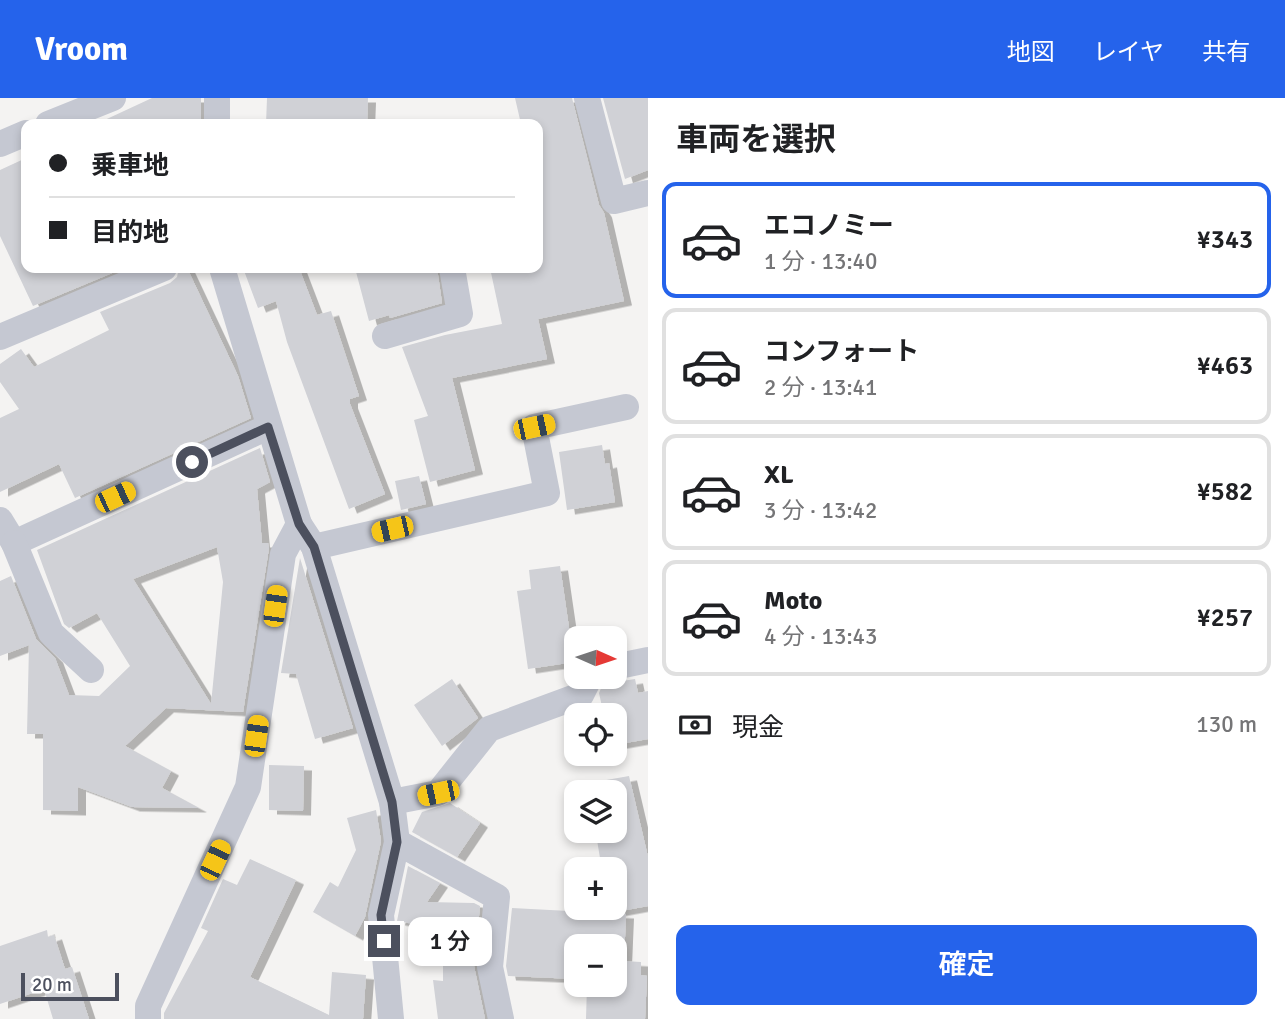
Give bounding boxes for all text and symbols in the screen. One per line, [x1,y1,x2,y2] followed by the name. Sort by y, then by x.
[35,29,128,70] text: Vroom
[1007,37,1055,67] text: 地図
[1093,37,1164,67] text: レイヤ
[1202,37,1250,67] text: 共有
[676,120,836,159] text: 車両を選択
[91,150,169,182] text: 乗車地
[680,209,743,272] icon: car
[764,210,894,242] text: エコノミー
[91,217,169,249] text: 目的地
[1197,224,1253,256] text: ¥343
[764,247,877,276] text: 1 分 · 13:40
[680,335,743,398] icon: car
[764,336,919,368] text: コンフォート
[1197,350,1253,382] text: ¥463
[764,373,877,402] text: 2 分 · 13:41
[512,412,557,442] car
[176,446,208,478] route start
[764,459,794,491] text: XL
[680,461,743,524] icon: car
[1197,476,1253,508] text: ¥582
[92,479,139,515] car
[764,496,877,525] text: 3 分 · 13:42
[370,514,415,544] car
[262,584,289,628] car
[764,585,822,617] text: Moto
[680,587,743,650] icon: car
[1197,602,1253,634] text: ¥257
[764,622,877,651] text: 4 分 · 13:43
[564,626,626,690] north arrow
[564,626,627,997] map controls
[564,703,627,766] button: locate
[676,706,714,744] icon: cash
[1196,710,1257,739] text: 130 m
[732,712,784,744] text: 現金
[243,714,270,758] car
[416,778,461,808] car
[564,780,627,843] button: layers
[197,837,234,883] car
[564,857,627,920] button: +
[408,916,492,966] callout: 1 分
[368,925,400,957] route end
[676,925,1257,1005] button: 確定
[430,927,470,956] text: 1 分
[564,934,627,997] button: −
[21,970,119,1002] scale bar
[32,973,72,997] text: 20 m

